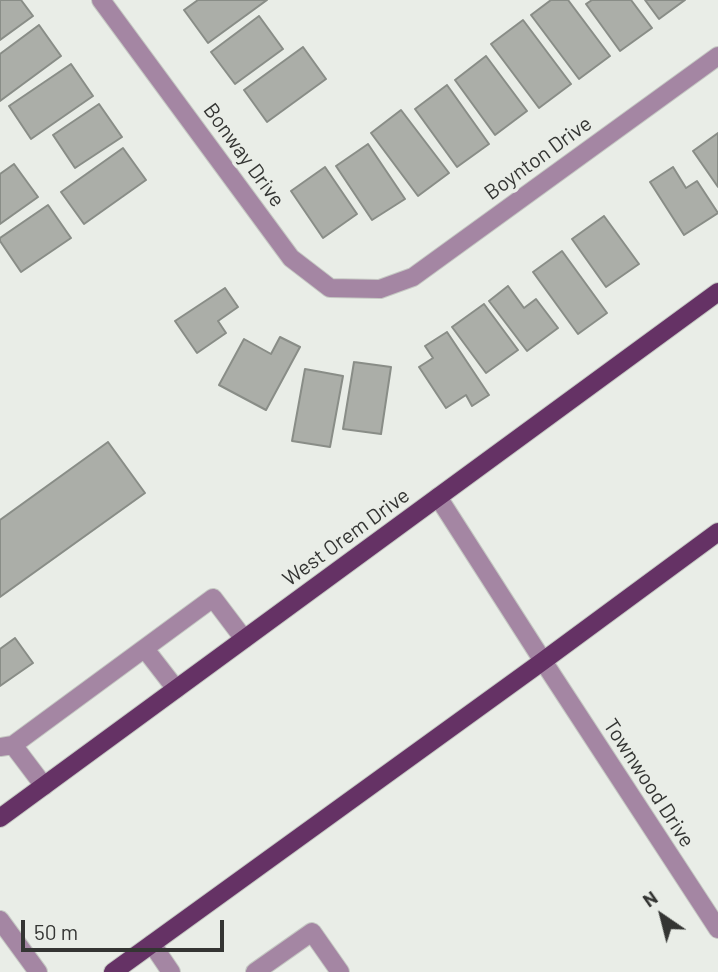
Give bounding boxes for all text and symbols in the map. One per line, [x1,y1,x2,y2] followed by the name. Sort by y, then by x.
[198,98,290,212] street label: Bonway Drive
[480,111,596,205] street label: Boynton Drive
[278,483,414,591] street label: West Orem Drive
[598,714,700,852] street label: Townwood Drive
[627,881,697,951] north arrow
[638,885,661,911] text: N
[24,906,228,950] scale bar
[34,919,78,944] text: 50 m

